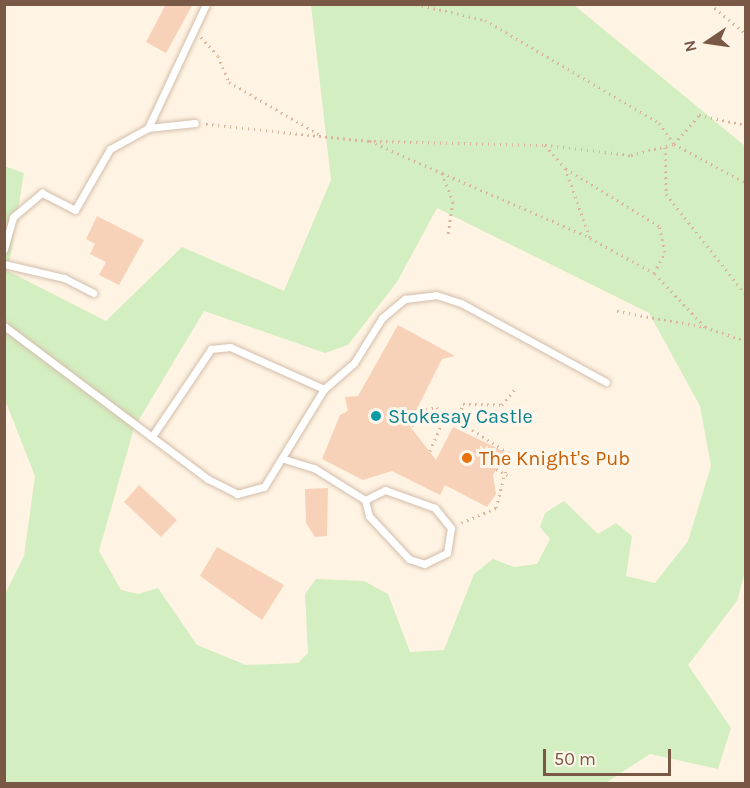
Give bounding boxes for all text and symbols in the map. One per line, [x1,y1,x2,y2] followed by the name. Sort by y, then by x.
[678,12,738,72] north arrow
[679,38,701,54] text: N
[388,404,533,428] place label: Stokesay Castle
[369,409,383,423] marker: Stokesay Castle
[479,446,630,470] place label: The Knight's Pub
[460,451,474,465] marker: The Knight's Pub
[546,737,674,775] scale bar
[554,748,596,770] text: 50 m

